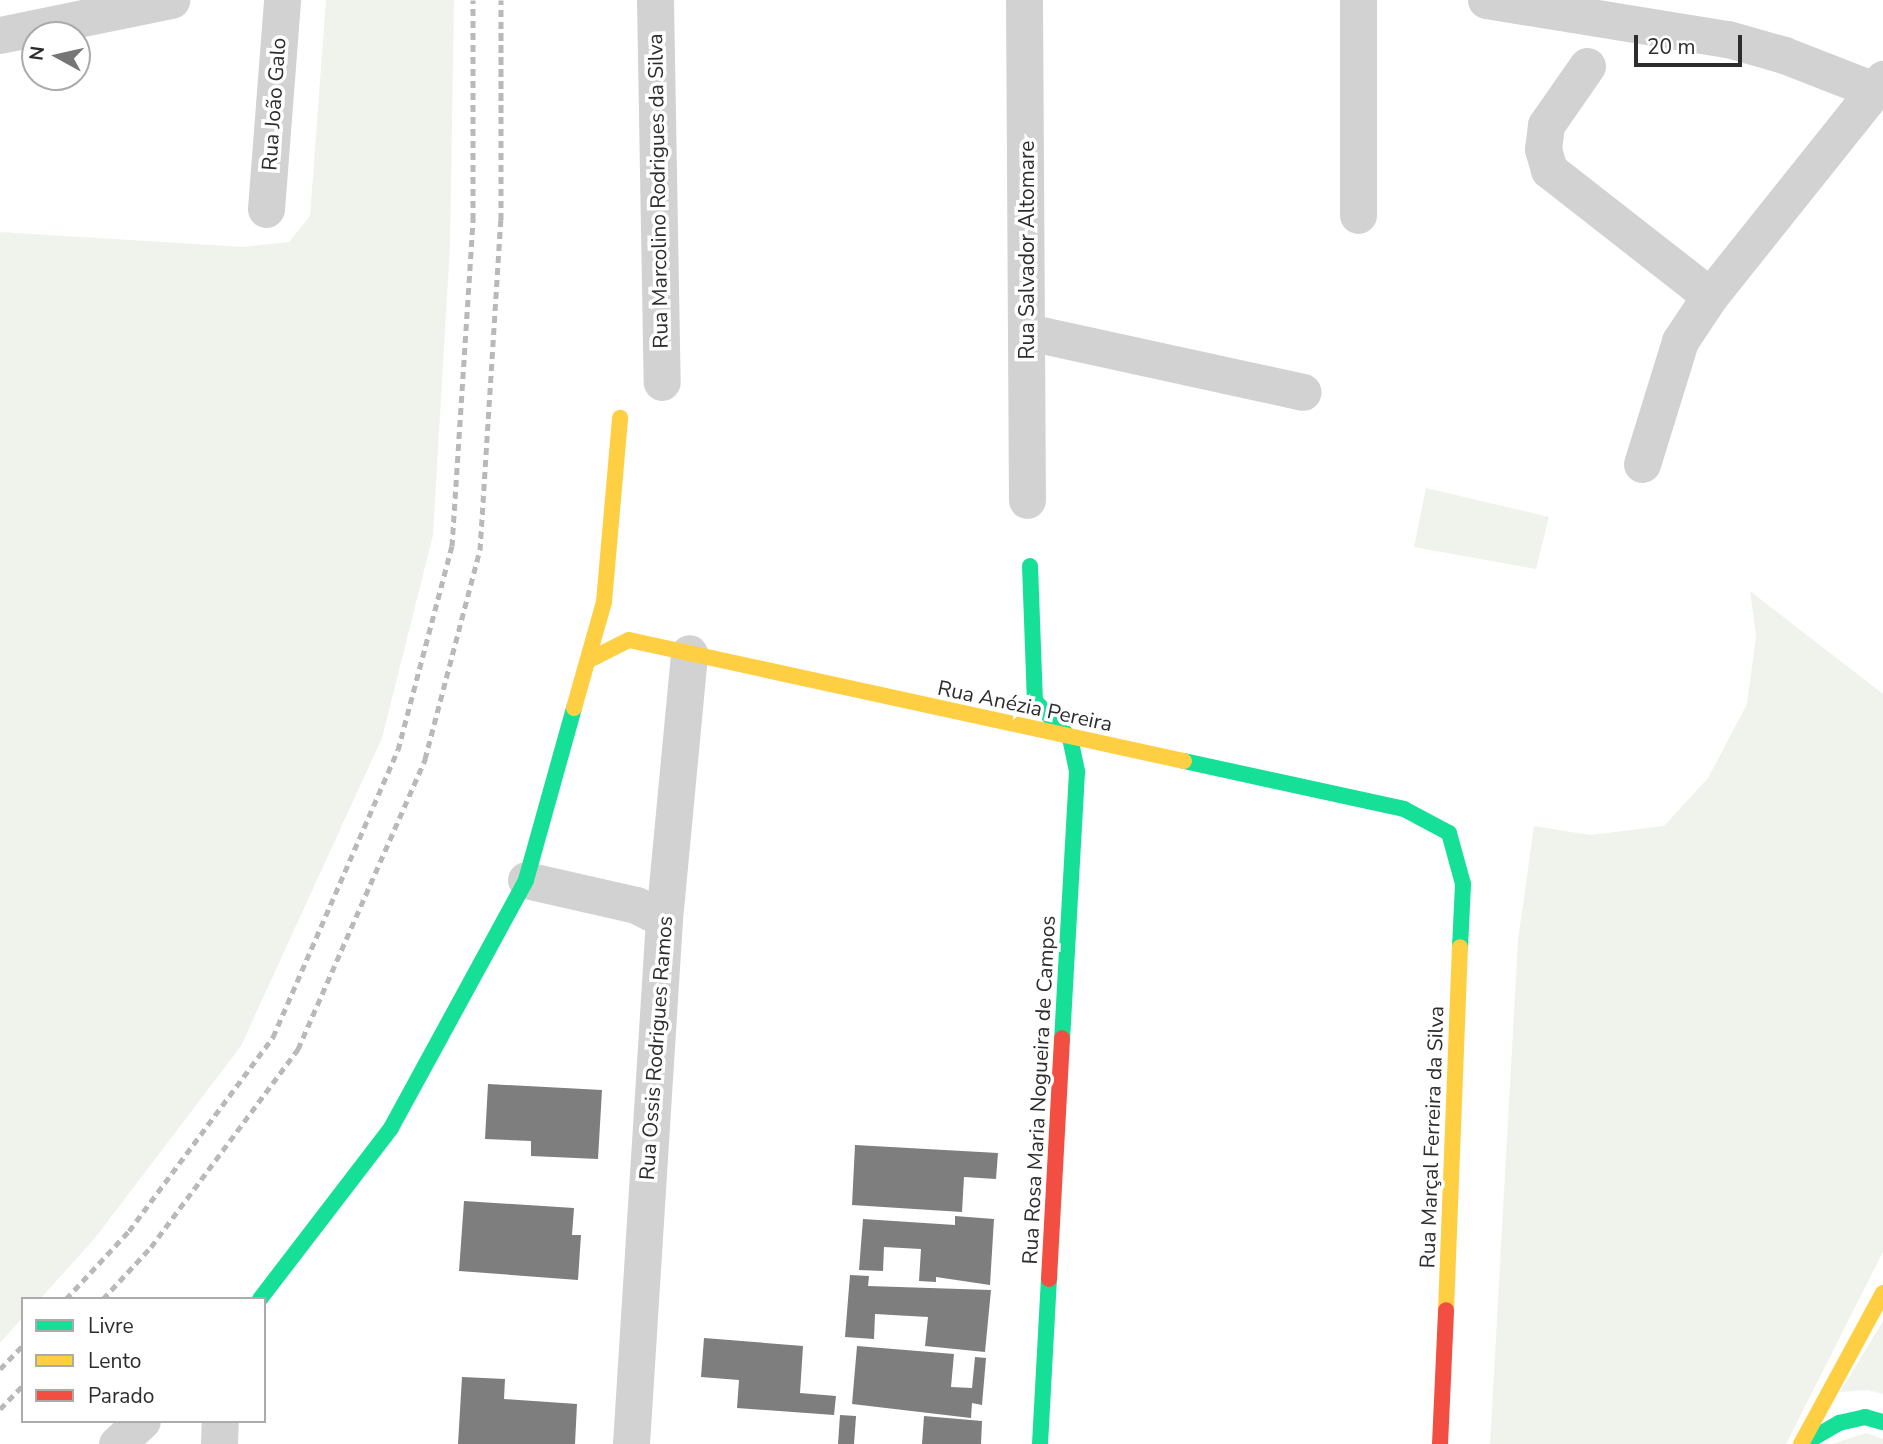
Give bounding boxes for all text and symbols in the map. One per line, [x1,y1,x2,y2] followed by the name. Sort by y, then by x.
[21,21,91,91] north arrow
[1638,21,1746,65] scale bar
[643,33,673,349] street label: Rua Marcolino Rodrigues da Silva
[1647,33,1696,61] text: 20 m
[257,37,291,171] street label: Rua João Galo
[23,45,51,62] text: N
[1014,141,1040,359] street label: Rua Salvador Altomare
[935,675,1115,737] street label: Rua Anézia Pereira
[634,915,678,1181] street label: Rua Ossis Rodrigues Ramos
[1017,915,1061,1265] street label: Rua Rosa Maria Nogueira de Campos
[1415,1005,1449,1269] street label: Rua Marçal Ferreira da Silva
[21,1297,266,1423] legend
[88,1312,134,1340] text: Livre
[88,1347,141,1375] text: Lento
[88,1382,154,1410] text: Parado

